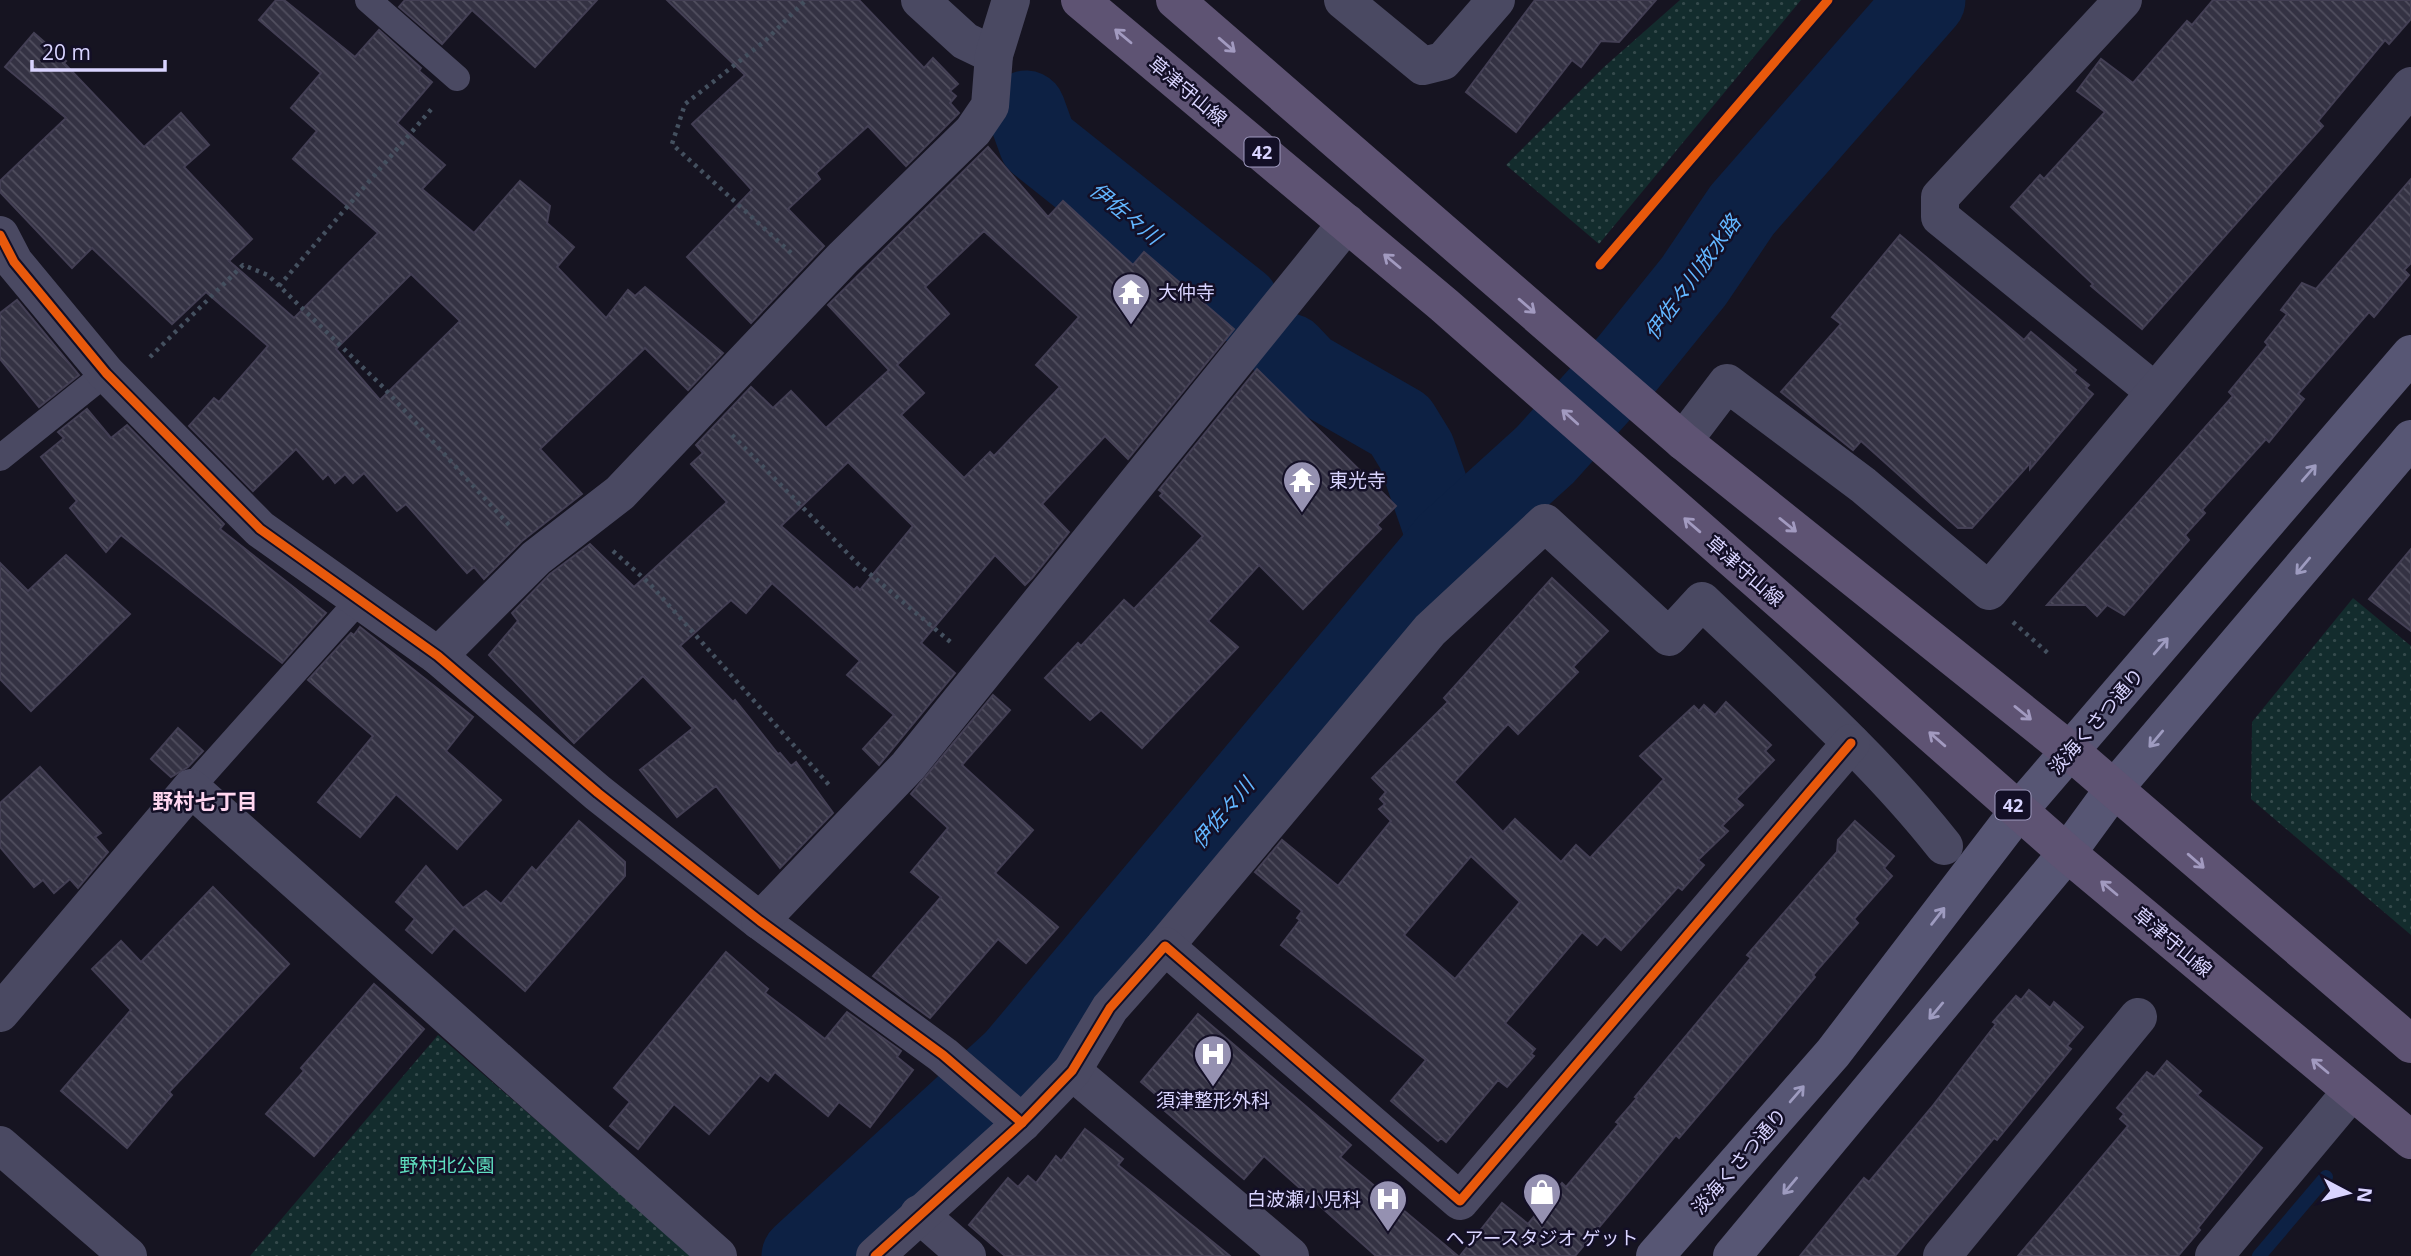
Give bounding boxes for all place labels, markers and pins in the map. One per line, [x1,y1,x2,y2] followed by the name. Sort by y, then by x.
[1110,271,1152,326] temple icon: 大仲寺
[1158,279,1215,305] place label: 大仲寺
[1281,459,1323,514] temple icon: 東光寺
[1329,467,1386,493] place label: 東光寺
[1192,1033,1234,1088] hospital icon: 須津整形外科
[1156,1087,1270,1113] place label: 須津整形外科
[1521,1171,1563,1226] shop icon: ヘアースタジオ ゲット
[1367,1178,1409,1233] hospital icon: 白波瀬小児科
[1247,1186,1361,1212] place label: 白波瀬小児科
[1446,1225,1638,1251] place label: ヘアースタジオ ゲット

